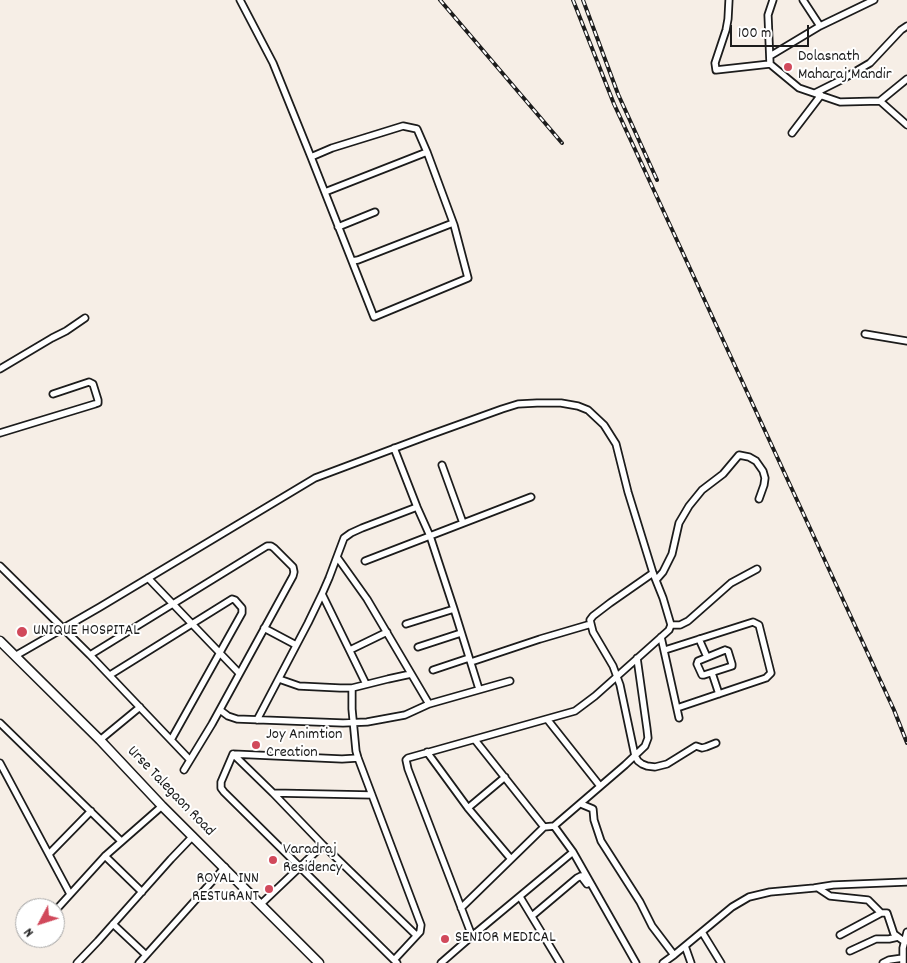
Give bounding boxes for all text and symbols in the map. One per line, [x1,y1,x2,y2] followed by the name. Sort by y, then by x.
[732,15,811,47] scale bar
[738,23,771,45] text: 100 m
[798,48,892,86] place label: Dolasnath Maharaj Mandir
[782,61,794,73] marker: Dolasnath Maharaj Mandir
[33,622,140,642] place label: UNIQUE HOSPITAL
[15,625,29,639] marker: UNIQUE HOSPITAL
[266,726,342,764] place label: Joy Animtion Creation
[250,739,262,751] marker: Joy Animtion Creation
[122,743,218,841] street label: Urse Talegaon Road
[283,841,342,879] place label: Varadraj Residency
[267,854,279,866] marker: Varadraj Residency
[192,870,259,908] place label: ROYAL INN RESTURANT
[263,883,275,895] marker: ROYAL INN RESTURANT
[15,898,65,948] north arrow
[19,923,39,941] text: N
[455,929,556,949] place label: SENIOR MEDICAL
[439,933,451,945] marker: SENIOR MEDICAL

